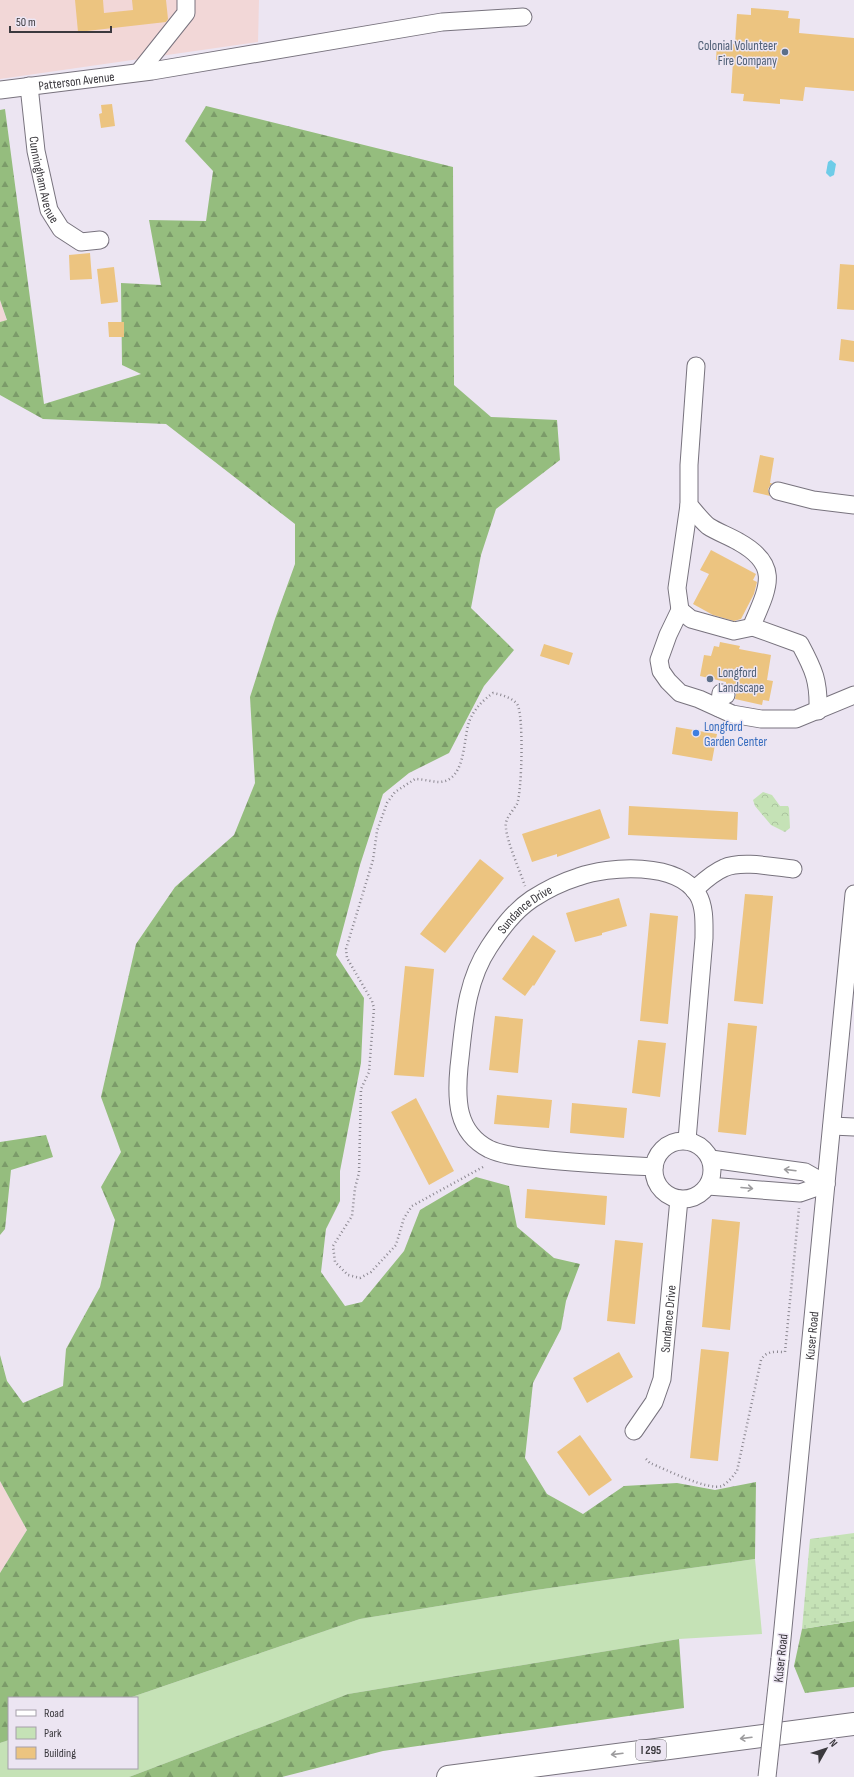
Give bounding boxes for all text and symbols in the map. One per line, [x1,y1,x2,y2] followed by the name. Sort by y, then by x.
[10,8,111,34] scale bar
[16,15,36,30] text: 50 m
[698,38,777,69] place label: Colonial Volunteer Fire Company
[780,47,790,57] marker: Colonial Volunteer Fire Company
[38,69,115,94] street label: Patterson Avenue
[25,135,62,226] street label: Cunningham Avenue
[718,665,764,696] place label: Longford Landscape
[705,674,715,684] marker: Longford Landscape
[704,719,767,750] place label: Longford Garden Center
[691,728,701,738] marker: Longford Garden Center
[494,882,555,937] street label: Sundance Drive
[784,1166,797,1173] one-way arrow
[740,1184,753,1192] one-way arrow
[658,1284,680,1353] street label: Sundance Drive
[802,1311,823,1361] street label: Kuser Road
[771,1633,791,1683] street label: Kuser Road
[8,1697,138,1769] legend
[44,1706,64,1721] text: Road
[44,1726,62,1741] text: Park
[806,1729,846,1769] north arrow
[740,1734,753,1742] one-way arrow
[826,1737,840,1749] text: N
[636,1740,666,1760] road number: I 295
[44,1746,76,1761] text: Building
[611,1750,624,1758] one-way arrow

